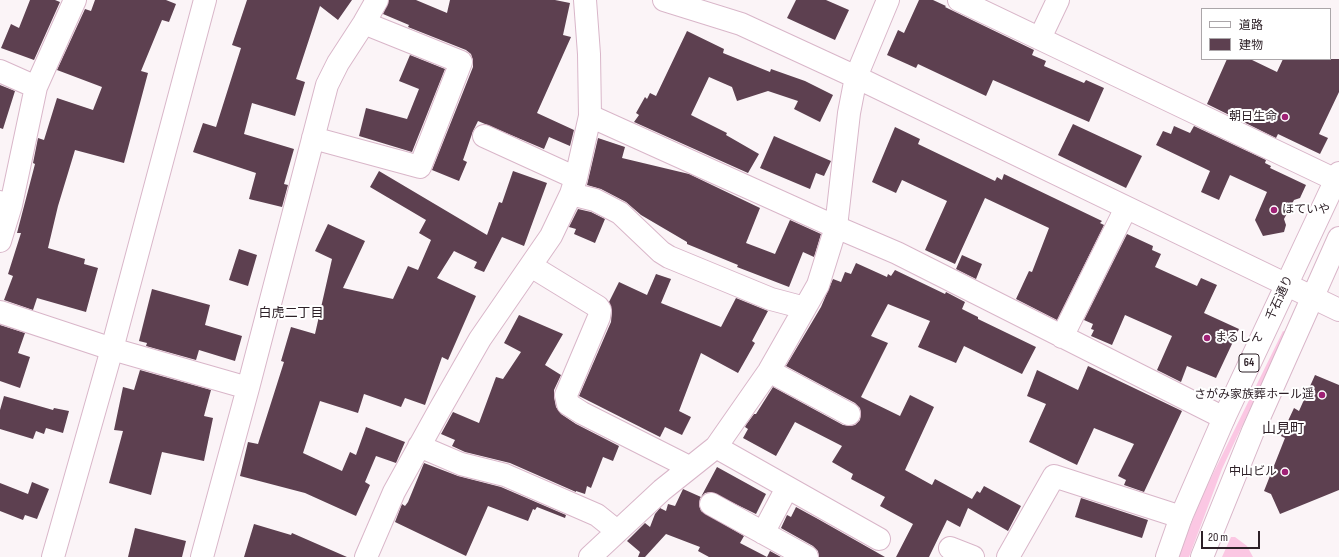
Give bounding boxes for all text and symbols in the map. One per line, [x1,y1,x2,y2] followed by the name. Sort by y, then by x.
[1201,8,1331,60] legend
[1239,18,1263,33] text: 道路
[1239,38,1263,53] text: 建物
[1229,110,1277,124] place label: 朝日生命
[1280,112,1290,122] marker: 朝日生命
[1282,203,1330,217] place label: ほていや
[1269,205,1279,215] marker: ほていや
[1263,273,1297,323] street label: 千石通り
[259,306,323,322] district label: 白虎二丁目
[1215,331,1263,345] place label: まるしん
[1202,333,1212,343] marker: まるしん
[1239,354,1259,372] road number: 64
[1194,388,1314,402] place label: さがみ家族葬ホール遥
[1317,390,1327,400] marker: さがみ家族葬ホール遥
[1262,421,1304,437] district label: 山見町
[1229,465,1277,479] place label: 中山ビル
[1280,467,1290,477] marker: 中山ビル
[1203,523,1262,549] scale bar
[1208,530,1228,545] text: 20 m

